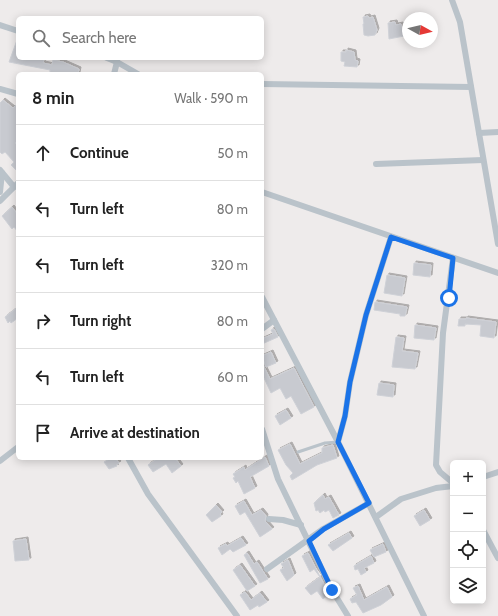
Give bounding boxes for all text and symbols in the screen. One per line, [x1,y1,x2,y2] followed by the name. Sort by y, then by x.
[402,12,438,48] north arrow
[16,16,264,60] search box
[30,27,52,49] icon: search
[62,29,137,47] text: Search here
[32,88,74,108] text: 8 min
[174,90,248,106] text: Walk · 590 m
[32,142,54,164] icon: ahead
[70,144,129,162] text: Continue
[218,145,248,161] text: 50 m
[32,198,54,220] icon: left
[70,200,124,218] text: Turn left
[217,201,248,217] text: 80 m
[32,254,54,276] icon: left
[70,256,124,274] text: Turn left
[211,257,248,273] text: 320 m
[440,289,458,307] route start
[32,310,54,332] icon: right
[70,312,131,330] text: Turn right
[217,313,248,329] text: 80 m
[32,366,54,388] icon: left
[70,368,124,386] text: Turn left
[217,369,248,385] text: 60 m
[32,422,54,444] icon: arrive
[70,424,200,442] text: Arrive at destination
[450,460,486,604] map controls
[450,460,486,496] button: +
[450,496,486,532] button: −
[450,532,486,568] button: locate
[450,568,486,604] button: layers
[323,581,341,599] route end

